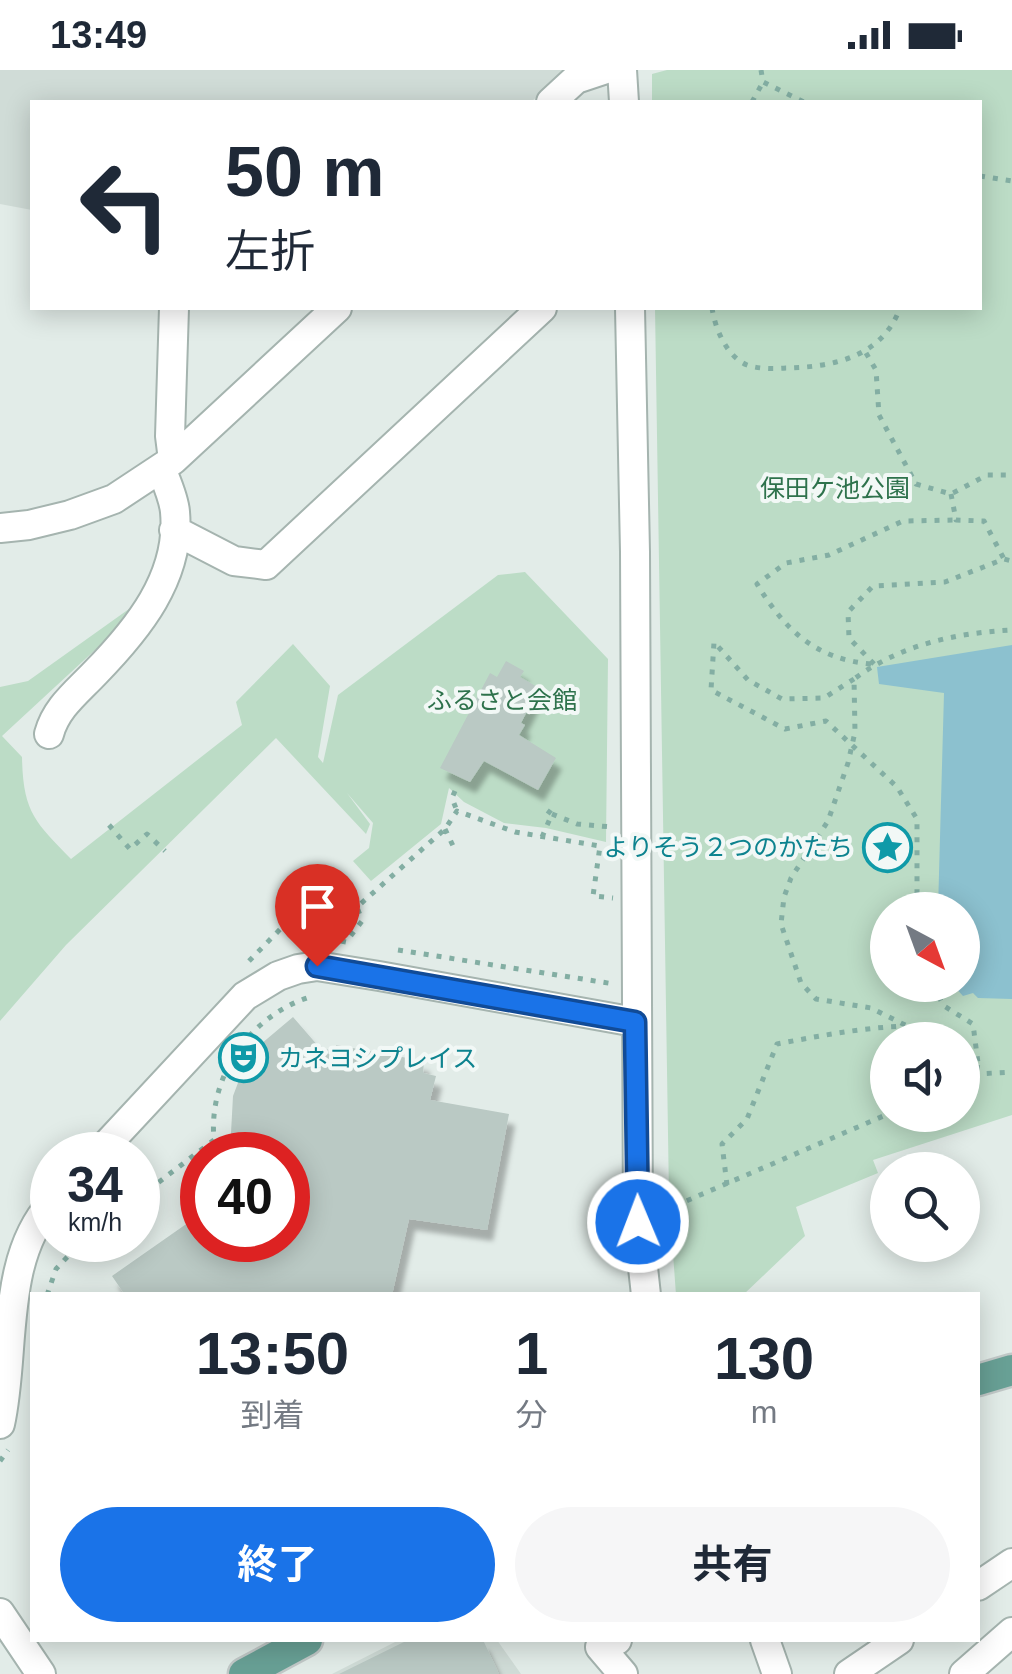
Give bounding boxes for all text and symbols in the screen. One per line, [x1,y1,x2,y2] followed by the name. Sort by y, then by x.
[50,14,147,56] text: 13:49
[225,133,385,211] text: 50 m
[60,140,190,270] icon: left
[225,226,315,277] text: 左折
[760,474,910,502] park label: 保田ケ池公園
[427,686,577,714] park label: ふるさと会館
[862,821,914,873] place icon: よりそう２つのかたち
[603,833,853,861] place label: よりそう２つのかたち
[275,864,360,967] pin
[290,879,345,934] icon: arrive
[870,892,980,1002] north arrow
[870,892,980,1262] map controls
[870,1022,980,1132] button: sound
[217,1032,269,1084] theatre icon: カネヨシプレイス
[278,1044,477,1072] place label: カネヨシプレイス
[180,1132,310,1262] speed limit sign: 40
[870,1152,980,1262] button: search
[67,1157,123,1213] text: 34
[586,1170,690,1274] position arrow
[68,1208,122,1236] text: km/h
[196,1320,349,1387] text: 13:50
[515,1320,548,1387] text: 1
[714,1325,814,1392] text: 130
[751,1394,777,1430] text: m
[240,1397,304,1433] text: 到着
[516,1397,548,1433] text: 分
[60,1507,495,1622] button: 終了
[515,1507,950,1622] button: 共有

